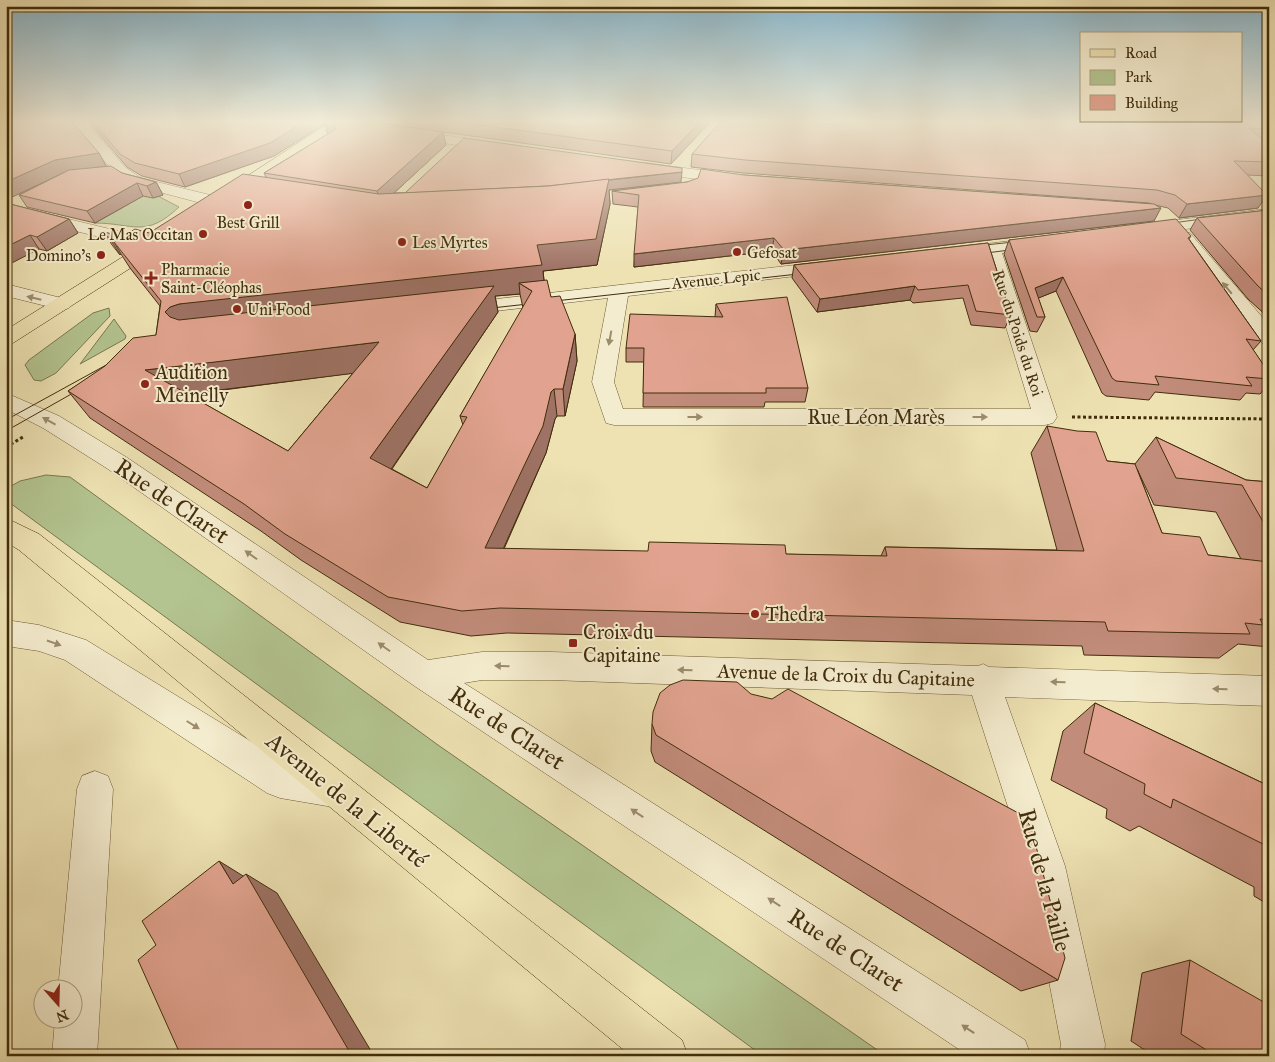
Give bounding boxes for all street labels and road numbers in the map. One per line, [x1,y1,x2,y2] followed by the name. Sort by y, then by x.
[670,265,762,293] street label: Avenue Lepic
[989,267,1048,399] street label: Rue du Poids du Roi
[807,405,945,429] street label: Rue Léon Marès
[109,452,236,551] street label: Rue de Claret
[716,658,975,691] street label: Avenue de la Croix du Capitaine
[443,679,571,777] street label: Rue de Claret
[259,725,434,874] street label: Avenue de la Liberté
[1012,805,1078,955] street label: Rue de la Paille
[782,901,910,999] street label: Rue de Claret

